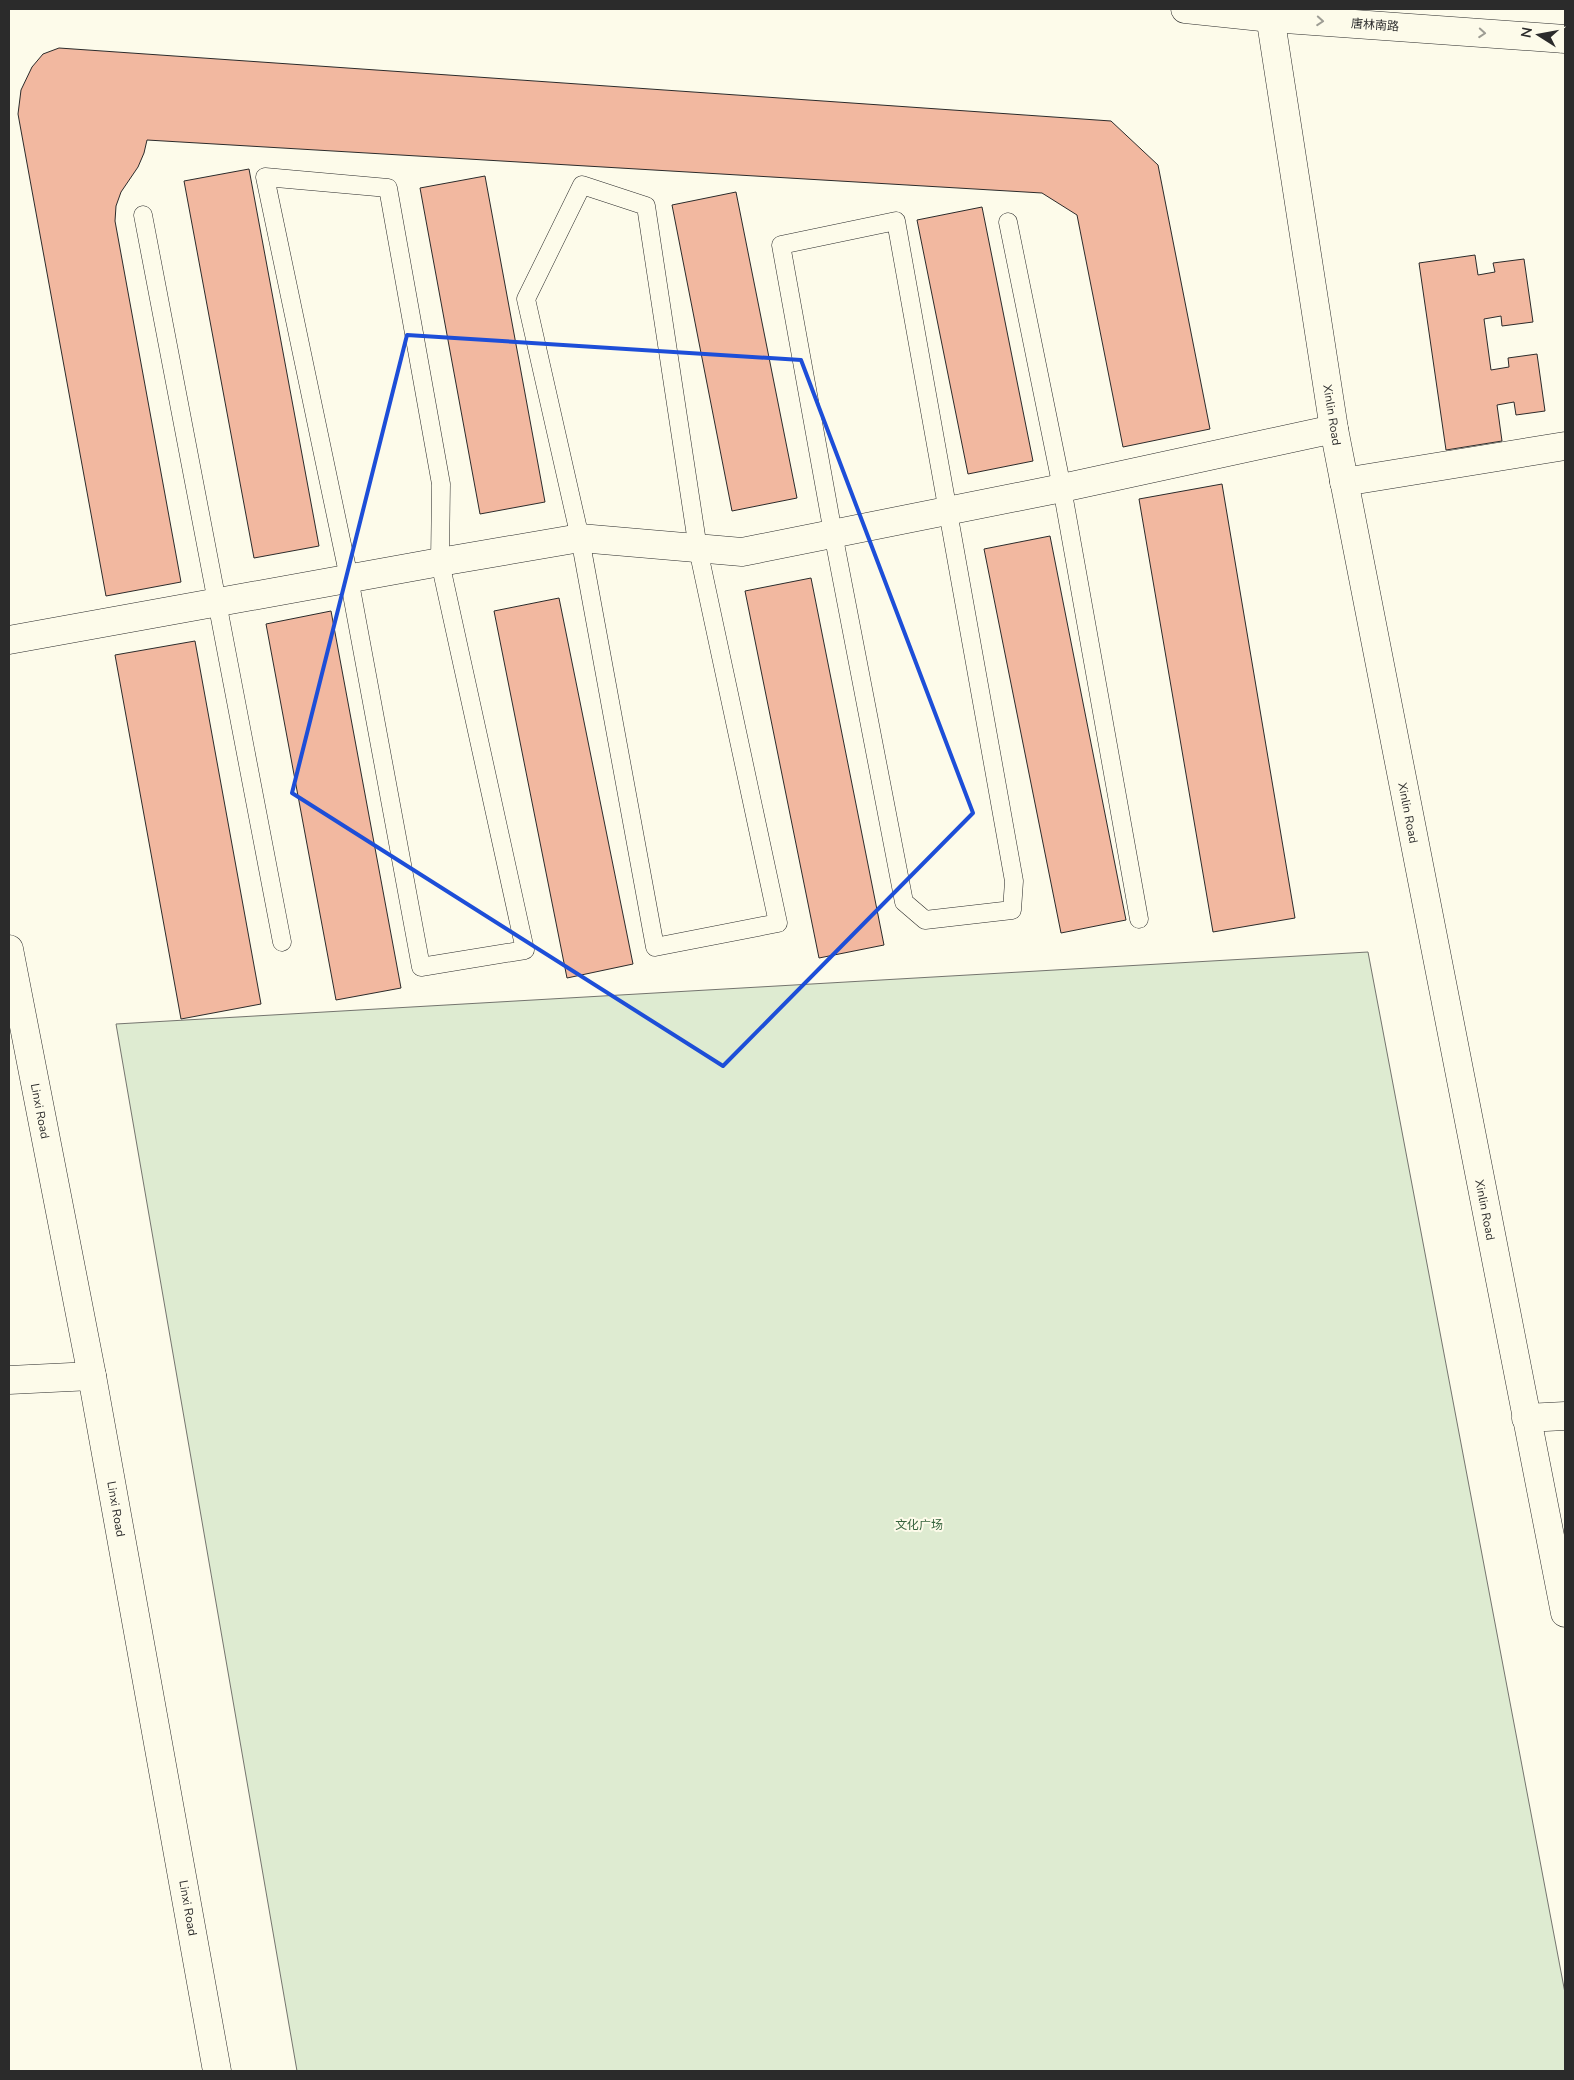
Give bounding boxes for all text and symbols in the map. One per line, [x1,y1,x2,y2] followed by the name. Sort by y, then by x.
[1514,10,1564,60] north arrow
[1316,15,1324,26] one-way arrow
[1350,15,1400,35] street label: 唐林南路
[1516,26,1537,40] text: N
[1478,27,1486,38] one-way arrow
[1319,383,1345,447] street label: Xinlin Road
[1394,781,1422,845] street label: Xinlin Road
[27,1082,53,1140] street label: Linxi Road
[1471,1178,1499,1242] street label: Xinlin Road
[103,1480,129,1538] street label: Linxi Road
[895,1517,943,1533] park label: 文化广场
[175,1879,201,1937] street label: Linxi Road

